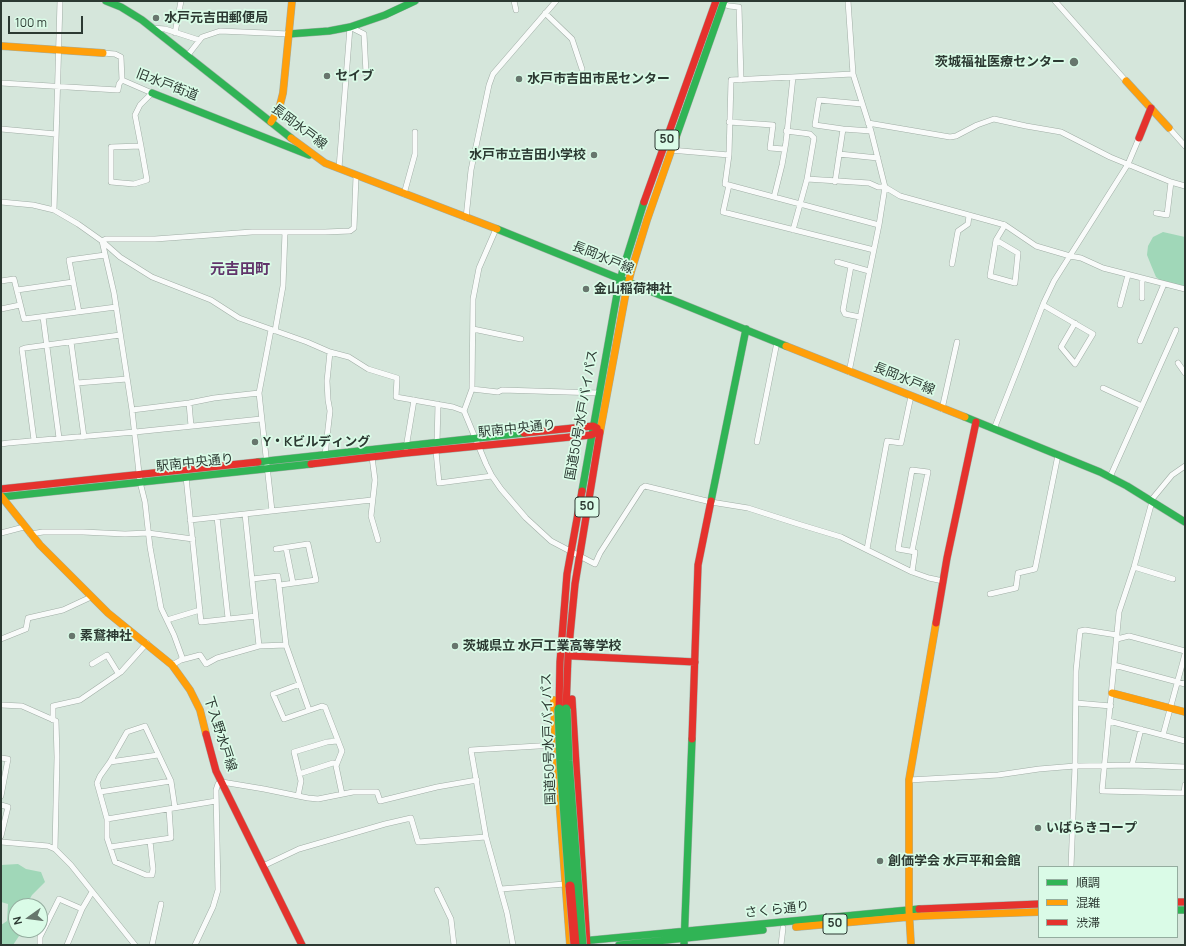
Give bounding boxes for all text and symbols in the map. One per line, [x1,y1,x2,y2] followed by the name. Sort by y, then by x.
[10,8,85,34] scale bar
[164,10,268,26] place label: 水戸元吉田郵便局
[151,13,161,23] marker: 水戸元吉田郵便局
[15,14,47,31] text: 100 m
[935,54,1065,70] place label: 茨城福祉医療センター
[1068,56,1080,68] marker: 茨城福祉医療センター
[134,66,200,104] street label: 旧水戸街道
[335,68,374,84] place label: セイブ
[322,71,332,81] marker: セイブ
[527,71,670,87] place label: 水戸市吉田市民センター
[514,74,524,84] marker: 水戸市吉田市民センター
[268,101,330,153] street label: 長岡水戸線
[655,130,679,150] road number: 50
[469,147,586,163] place label: 水戸市立吉田小学校
[589,150,599,160] marker: 水戸市立吉田小学校
[570,239,636,277] street label: 長岡水戸線
[210,261,270,279] district label: 元吉田町
[594,281,672,297] place label: 金山稲荷神社
[581,284,591,294] marker: 金山稲荷神社
[563,348,601,482] street label: 国道50号水戸バイパス
[871,360,937,398] street label: 長岡水戸線
[477,417,557,441] street label: 駅南中央通り
[263,434,370,450] place label: Y・Kビルディング
[250,437,260,447] marker: Y・Kビルディング
[155,451,235,475] street label: 駅南中央通り
[575,497,599,517] road number: 50
[80,628,132,644] place label: 素鵞神社
[67,631,77,641] marker: 素鵞神社
[463,638,622,654] place label: 茨城県立 水戸工業高等学校
[450,641,460,651] marker: 茨城県立 水戸工業高等学校
[539,673,559,805] street label: 国道50号水戸バイパス
[201,694,239,774] street label: 下入野水戸線
[1046,820,1137,836] place label: いばらきコープ
[1033,823,1043,833] marker: いばらきコープ
[888,853,1021,869] place label: 創価学会 水戸平和会館
[875,856,885,866] marker: 創価学会 水戸平和会館
[1038,866,1178,938] legend
[1076,874,1100,891] text: 順調
[1076,894,1100,911] text: 混雑
[8,898,48,938] north arrow
[744,899,810,921] street label: さくら通り
[823,914,847,934] road number: 50
[1076,914,1100,931] text: 渋滞
[9,915,25,926] text: N

